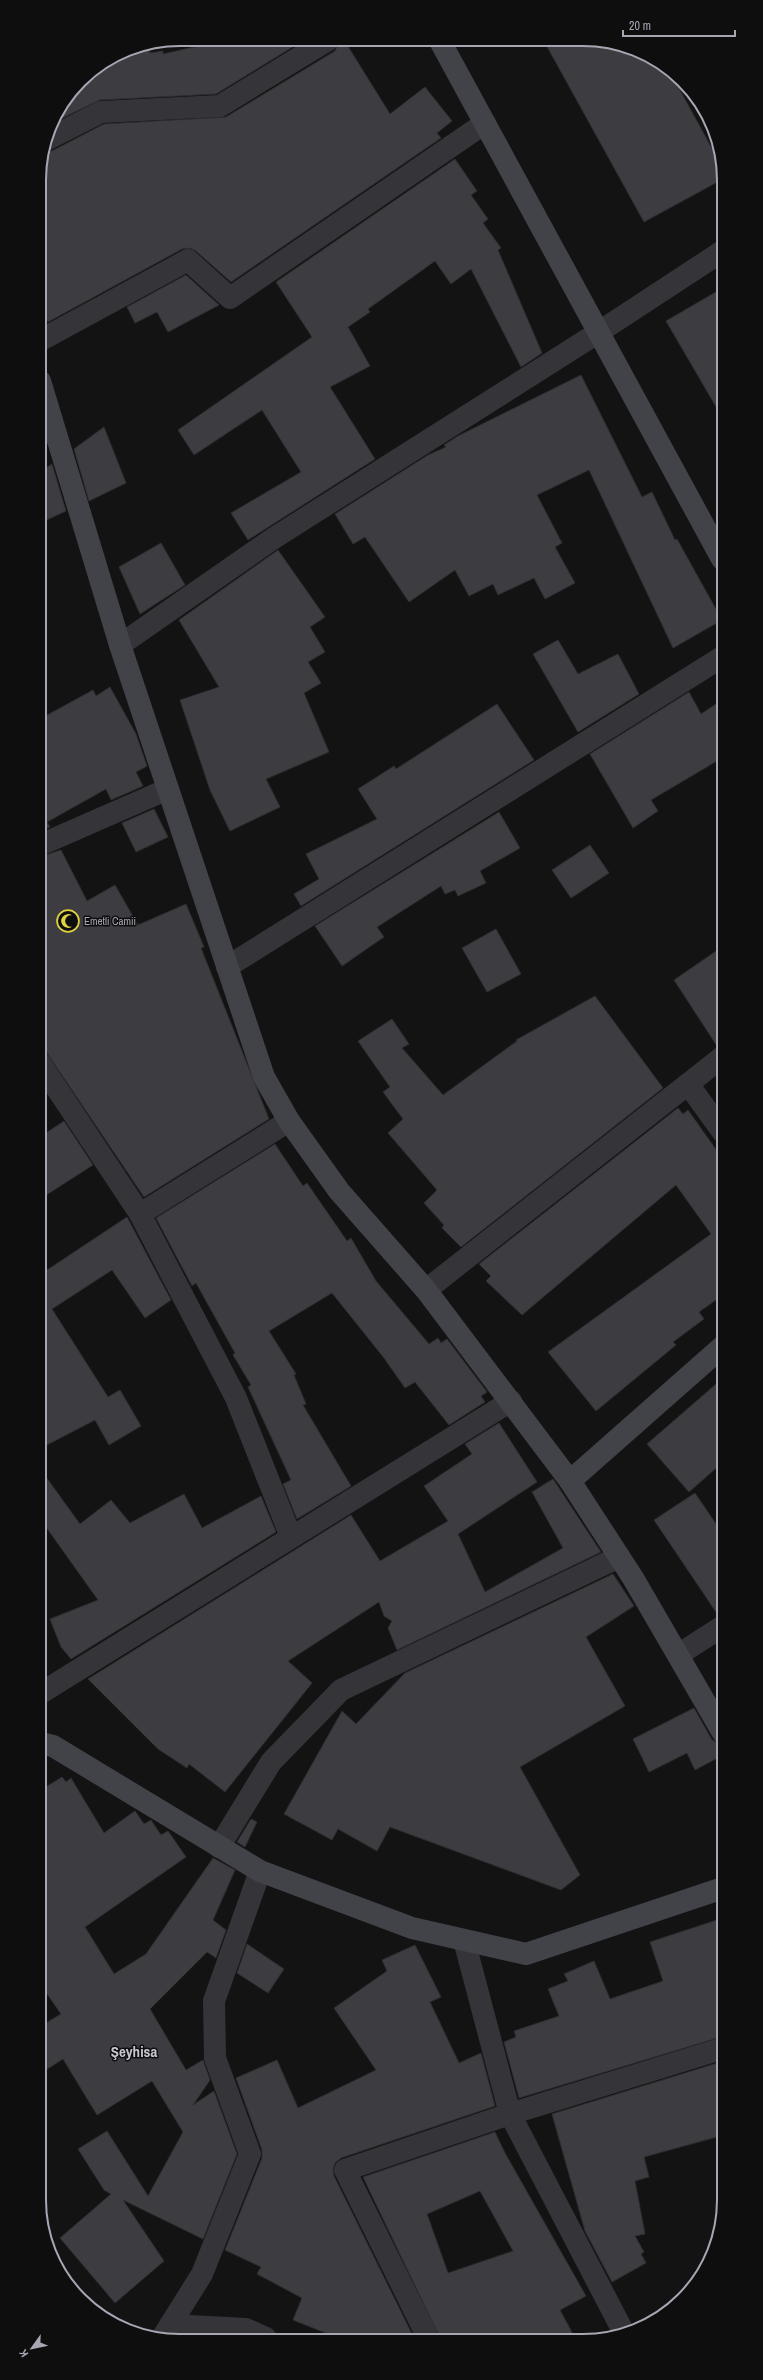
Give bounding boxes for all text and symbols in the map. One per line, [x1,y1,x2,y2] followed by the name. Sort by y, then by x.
[623,12,735,38] scale bar
[629,18,651,34] text: 20 m
[55,908,81,934] mosque icon: Emetli Camii
[84,914,136,928] place label: Emetli Camii
[111,2041,157,2062] district label: Şeyhisa
[12,2328,52,2368] north arrow
[16,2346,31,2360] text: K

